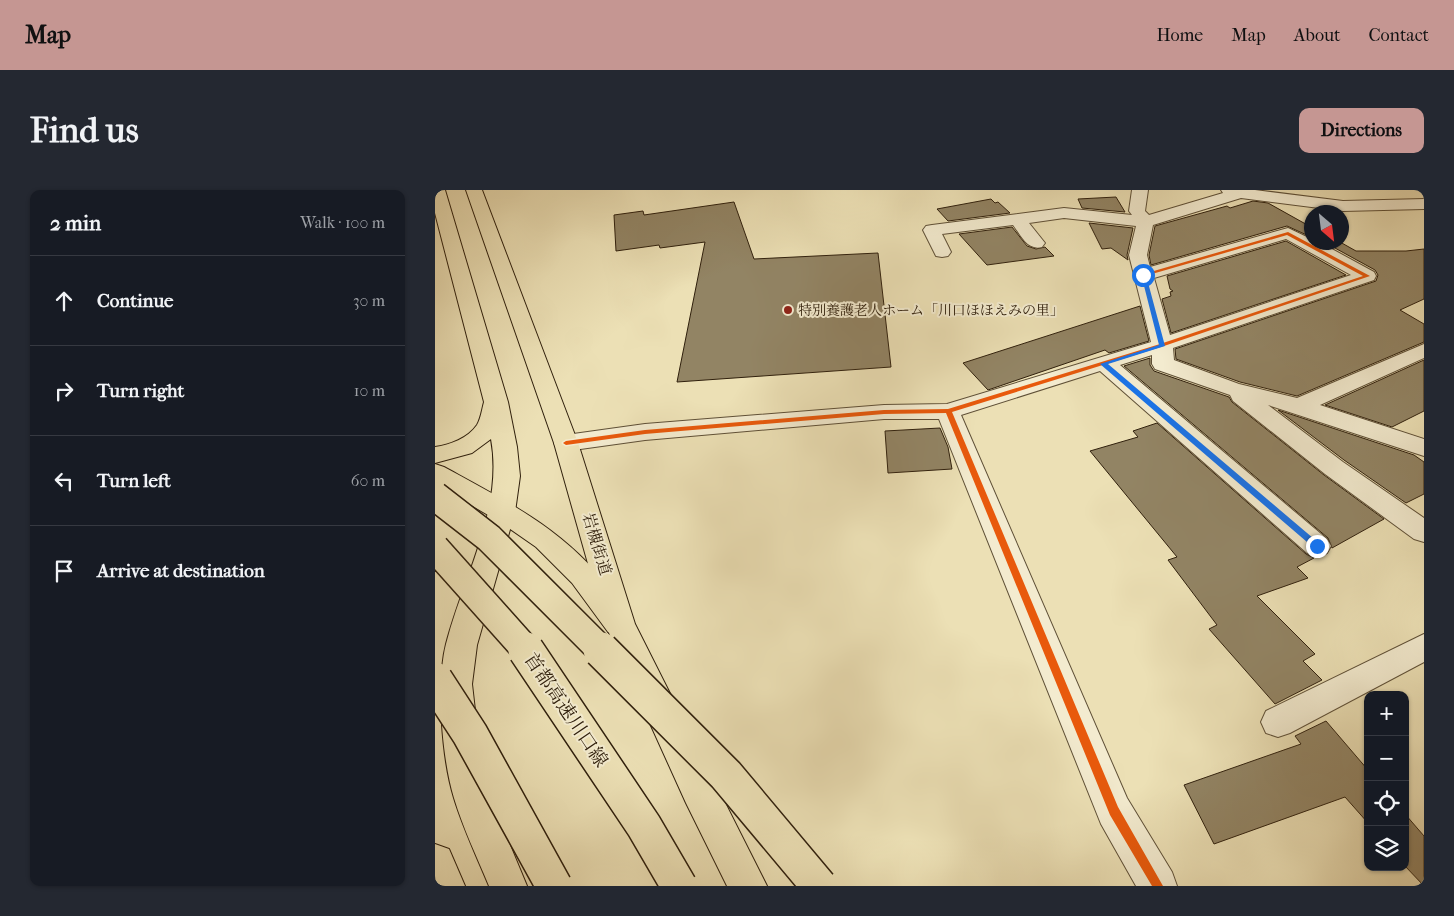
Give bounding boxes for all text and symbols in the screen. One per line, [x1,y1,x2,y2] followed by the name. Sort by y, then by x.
[25,21,71,49] text: Map
[1156,25,1203,46] text: Home
[1231,25,1266,46] text: Map
[1294,25,1340,46] text: About
[1368,25,1429,46] text: Contact
[1299,108,1424,153] button: Directions
[30,110,139,151] text: Find us
[1304,205,1349,250] north arrow
[50,211,101,235] text: 2 min
[300,213,385,232] text: Walk · 100 m
[1132,264,1155,287] route start
[50,287,78,315] icon: ahead
[97,290,173,312] text: Continue
[353,291,385,310] text: 30 m
[798,302,1064,319] place label: 特別養護老人ホーム「川口ほほえみの里」
[782,304,794,316] marker: 特別養護老人ホーム「川口ほほえみの里」
[50,377,78,405] icon: right
[97,380,184,402] text: Turn right
[354,381,385,400] text: 10 m
[50,467,78,495] icon: left
[97,470,171,492] text: Turn left
[351,471,385,490] text: 60 m
[579,511,615,577] street label: 岩槻街道
[1306,535,1329,558] route end
[50,557,78,585] icon: arrive
[97,560,265,582] text: Arrive at destination
[520,649,612,771] street label: 首都高速川口線
[1364,691,1409,871] map controls
[1364,691,1409,736] button: +
[1364,736,1409,781] button: −
[1364,781,1409,826] button: locate
[1364,826,1409,871] button: layers

